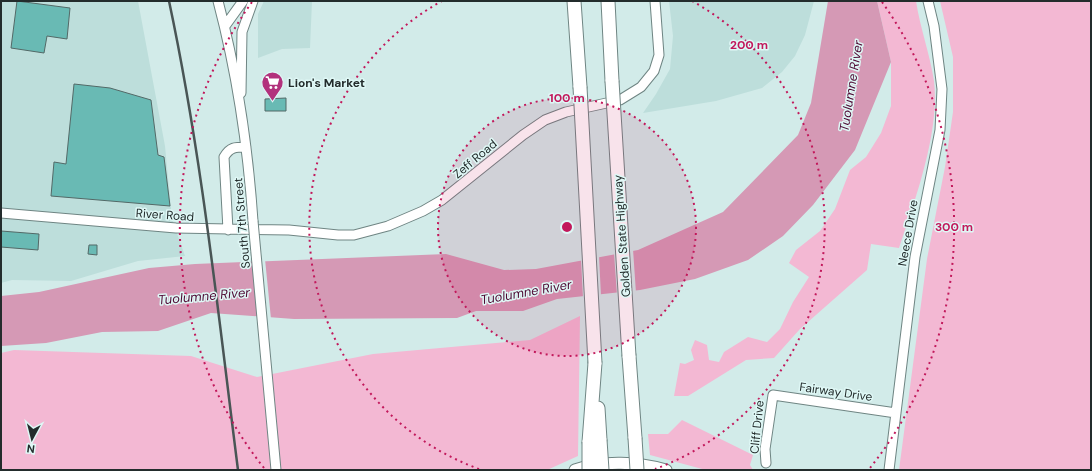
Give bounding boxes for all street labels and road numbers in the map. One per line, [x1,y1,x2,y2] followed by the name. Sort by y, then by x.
[450,136,500,182] street label: Zeff Road
[610,174,634,298] street label: Golden State Highway
[230,177,254,269] street label: South 7th Street
[894,198,922,267] street label: Neece Drive
[135,205,195,225] street label: River Road
[799,379,874,405] street label: Fairway Drive
[746,399,768,455] street label: Cliff Drive

